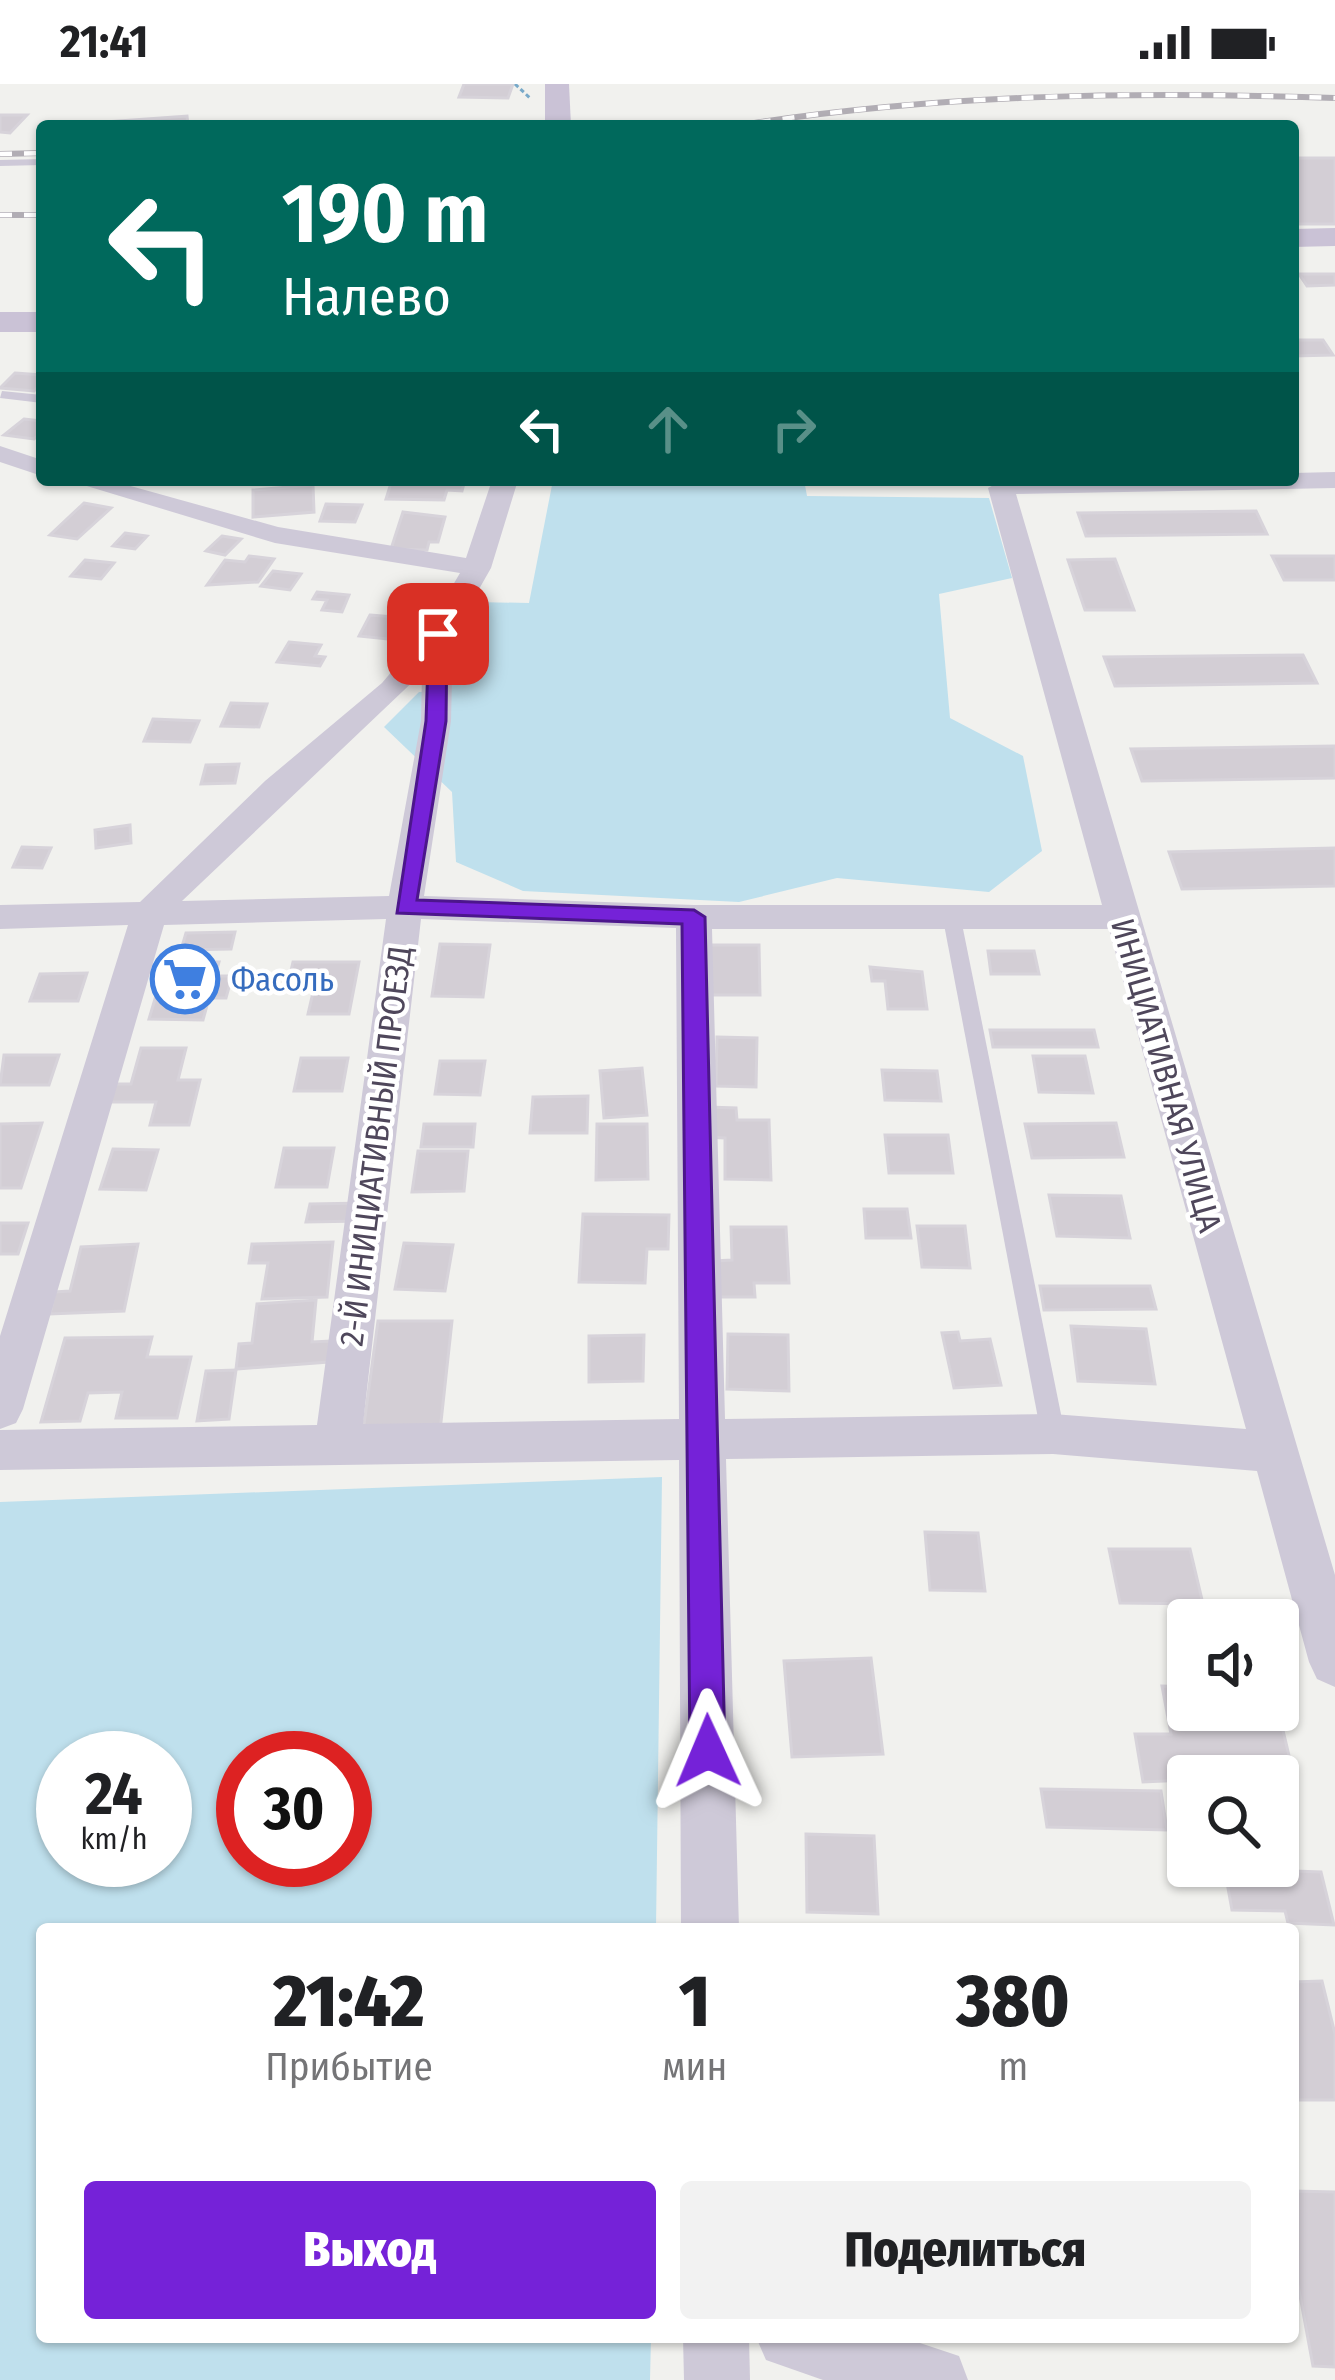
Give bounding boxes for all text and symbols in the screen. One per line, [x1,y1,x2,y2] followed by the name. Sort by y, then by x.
[60,15,148,69] text: 21:41
[282,163,488,264] text: 190 m
[84,168,240,324] icon: left
[282,265,451,329] text: Налево
[509,396,575,462] icon: left
[635,396,701,462] icon: ahead
[761,396,827,462] icon: right
[387,583,489,685] pin
[405,601,471,667] icon: arrive
[1102,914,1230,1237] street label: ИНИЦИАТИВНАЯ УЛИЦА
[150,944,220,1014] supermarket icon: Фасоль
[332,944,420,1348] street label: 2-Й ИНИЦИАТИВНЫЙ ПРОЕЗД
[231,960,334,1000] place label: Фасоль
[1167,1599,1299,1887] map controls
[1167,1599,1299,1731] button: sound
[645,1688,771,1814] position arrow
[216,1731,372,1887] speed limit sign: 30
[1167,1755,1299,1887] button: search
[85,1758,143,1830] text: 24
[81,1821,147,1857] text: km/h
[273,1959,424,2045] text: 21:42
[679,1959,710,2045] text: 1
[957,1959,1070,2045] text: 380
[265,2044,433,2090] text: Прибытие
[662,2044,727,2090] text: мин
[998,2044,1028,2090] text: m
[84,2181,656,2319] button: Выход
[680,2181,1251,2319] button: Поделиться

